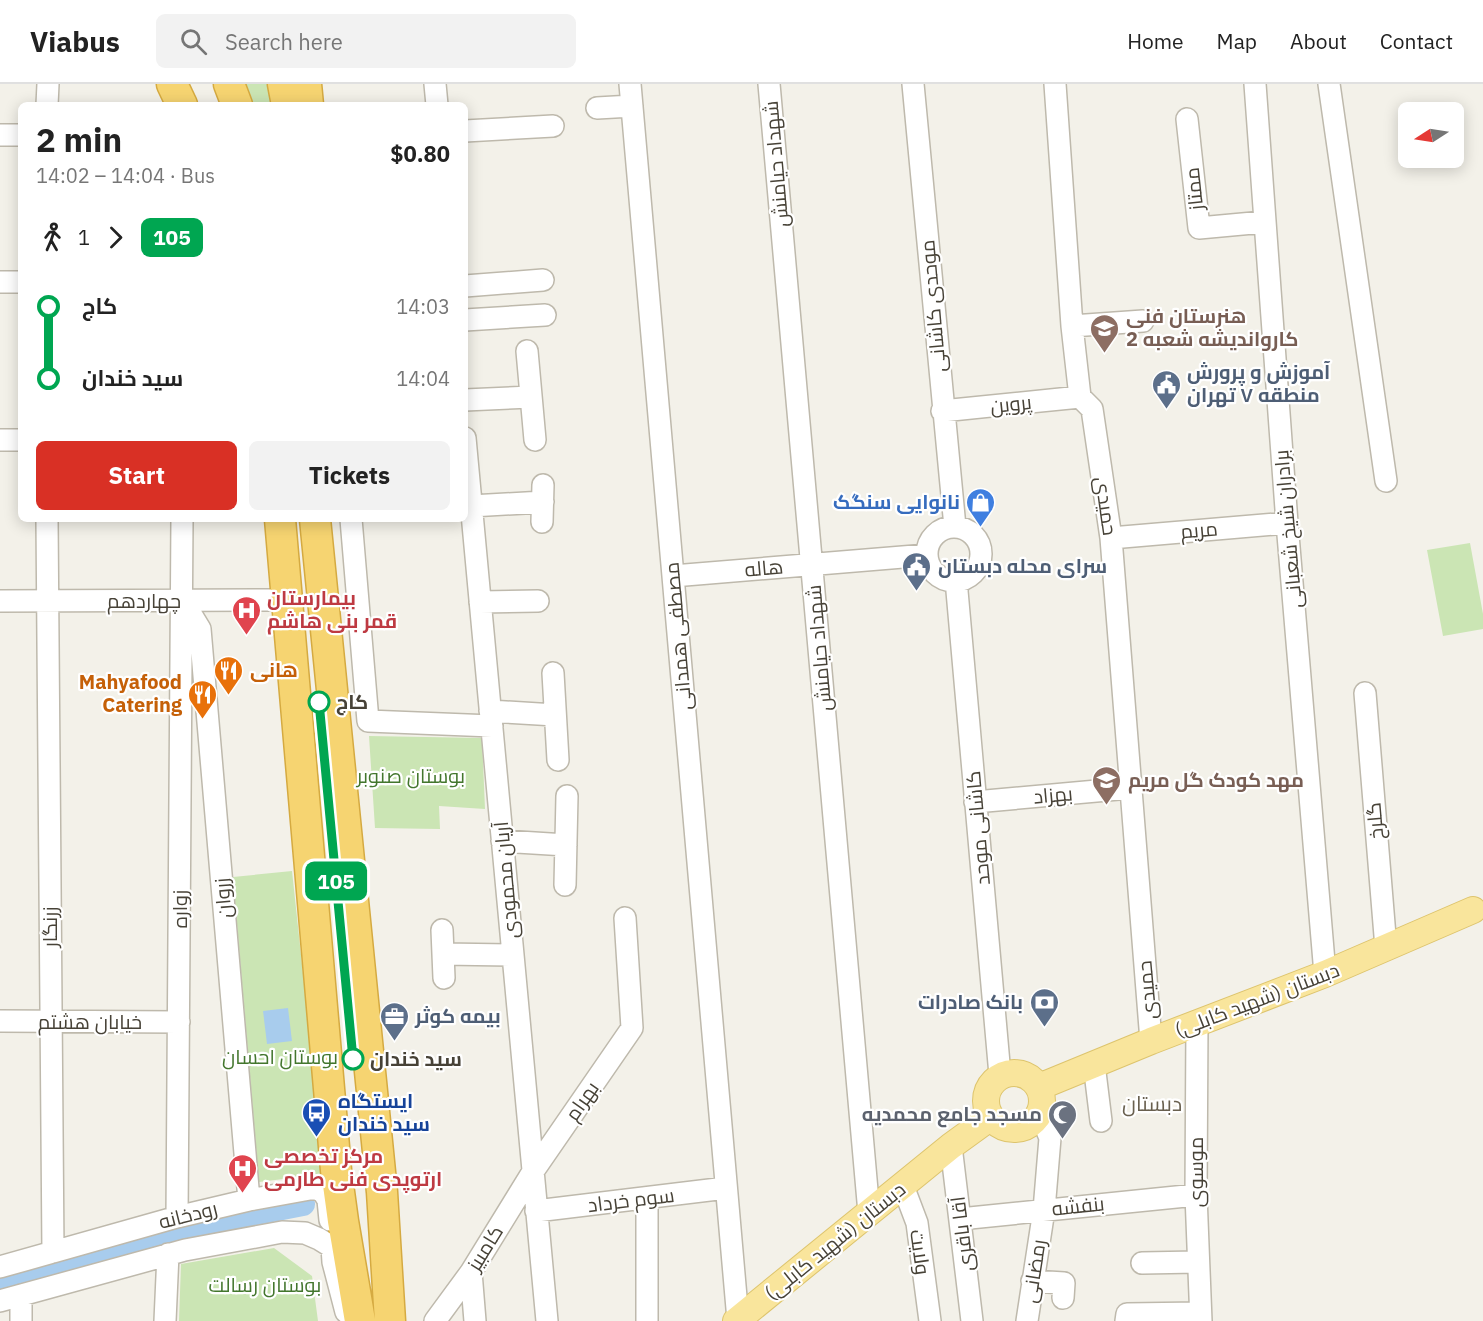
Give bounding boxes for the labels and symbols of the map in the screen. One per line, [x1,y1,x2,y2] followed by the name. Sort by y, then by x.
[757,100,794,228] street label: شهداد حیامنش
[1398,102,1464,168] north arrow
[1178,166,1209,213] street label: ممتاز
[913,239,952,373] street label: موحدی کاشانی
[1126,302,1298,352] place label: هنرستان فنی کارواندیشه شعبه 2
[1089,312,1121,354] school or university icon: هنرستان فنی کارواندیشه شعبه 2
[1187,358,1331,408] place label: آموزش و پرورش منطقه ۷ تهران
[1150,368,1182,410] public building icon: آموزش و پرورش منطقه ۷ تهران
[989,388,1034,419] street label: پروین
[1267,449,1309,609] street label: برادران شیخ شعبانی
[1089,475,1124,537] street label: حمیدی
[965,486,997,528] shop icon: نانوایی سنگک
[833,488,960,515] place label: نانوایی سنگک
[1179,514,1219,546] street label: مریم
[901,550,933,592] public building icon: سرای محله دبستان
[743,552,785,583] street label: هاله
[938,552,1107,579] place label: سرای محله دبستان
[658,561,697,711] street label: مصطفی همدانی
[267,584,397,635] place label: بیمارستان قمر بنی هاشم
[800,584,837,712] street label: شهداد حیامنش
[107,587,181,615] street label: چهاردهم
[230,594,262,636] hospital icon: بیمارستان قمر بنی هاشم
[213,654,245,696] restaurant icon: هانی
[250,656,298,683] place label: هانی
[79,668,183,718] place label: Mahyafood Catering
[187,678,219,720] restaurant icon: Mahyafood Catering
[336,688,368,716] place label: کاج
[308,691,330,713] marker: کاج
[356,762,465,789] park label: بوستان صنوبر
[1091,764,1123,806] school or university icon: مهد کودک گل مریم
[1128,766,1304,794] place label: مهد کودک گل مریم
[959,770,996,886] street label: کاشانی موحد
[1032,779,1074,810] street label: بهزاد
[1359,801,1391,841] street label: گلرخ
[487,820,524,940] street label: آریان محمودی
[302,862,370,900] line badge: 105
[207,877,238,919] street label: زروان
[166,890,193,928] street label: زواره
[36,906,63,949] street label: زرنگار
[1171,956,1343,1043] street label: دبستان (شهید کابلی)
[1130,959,1163,1021] street label: حمیدی
[1028,986,1060,1028] bank icon: بانک صادرات
[918,988,1023,1015] place label: بانک صادرات
[378,1000,410,1042] office icon: بیمه کوثر
[414,1002,501,1029] place label: بیمه کوثر
[38,1008,142,1036] street label: خیابان هشتم
[222,1043,338,1070] park label: بوستان احسان
[370,1045,462,1072] place label: سید خندان
[342,1048,364,1070] marker: سید خندان
[558,1076,606,1126] street label: بهرام
[338,1087,430,1137] place label: ایستگاه سید خندان
[1122,1089,1182,1117] district label: دبستان
[301,1096,333,1138] bus stop icon: ایستگاه سید خندان
[1047,1098,1079,1140] mosque icon: مسجد جامع محمدیه
[862,1100,1042,1128] place label: مسجد جامع محمدیه
[1182,1137,1209,1207] street label: موسوی
[264,1142,442,1193] place label: مرکز تخصصی ارتوپدی فنی طارمی
[227,1152,259,1194] hospital icon: مرکز تخصصی ارتوپدی فنی طارمی
[759,1175,911,1306] street label: دبستان (شهید کابلی)
[586,1181,676,1219] street label: سوم خرداد
[1050,1189,1106,1222] street label: بنفشه
[156,1194,220,1235] street label: رودخانه
[943,1194,980,1273] street label: آقا باقری
[460,1220,509,1277] street label: کامبیز
[904,1228,937,1276] street label: ولایت
[1015,1237,1052,1305] street label: رمضانی
[209,1271,321,1298] park label: بوستان رسالت

